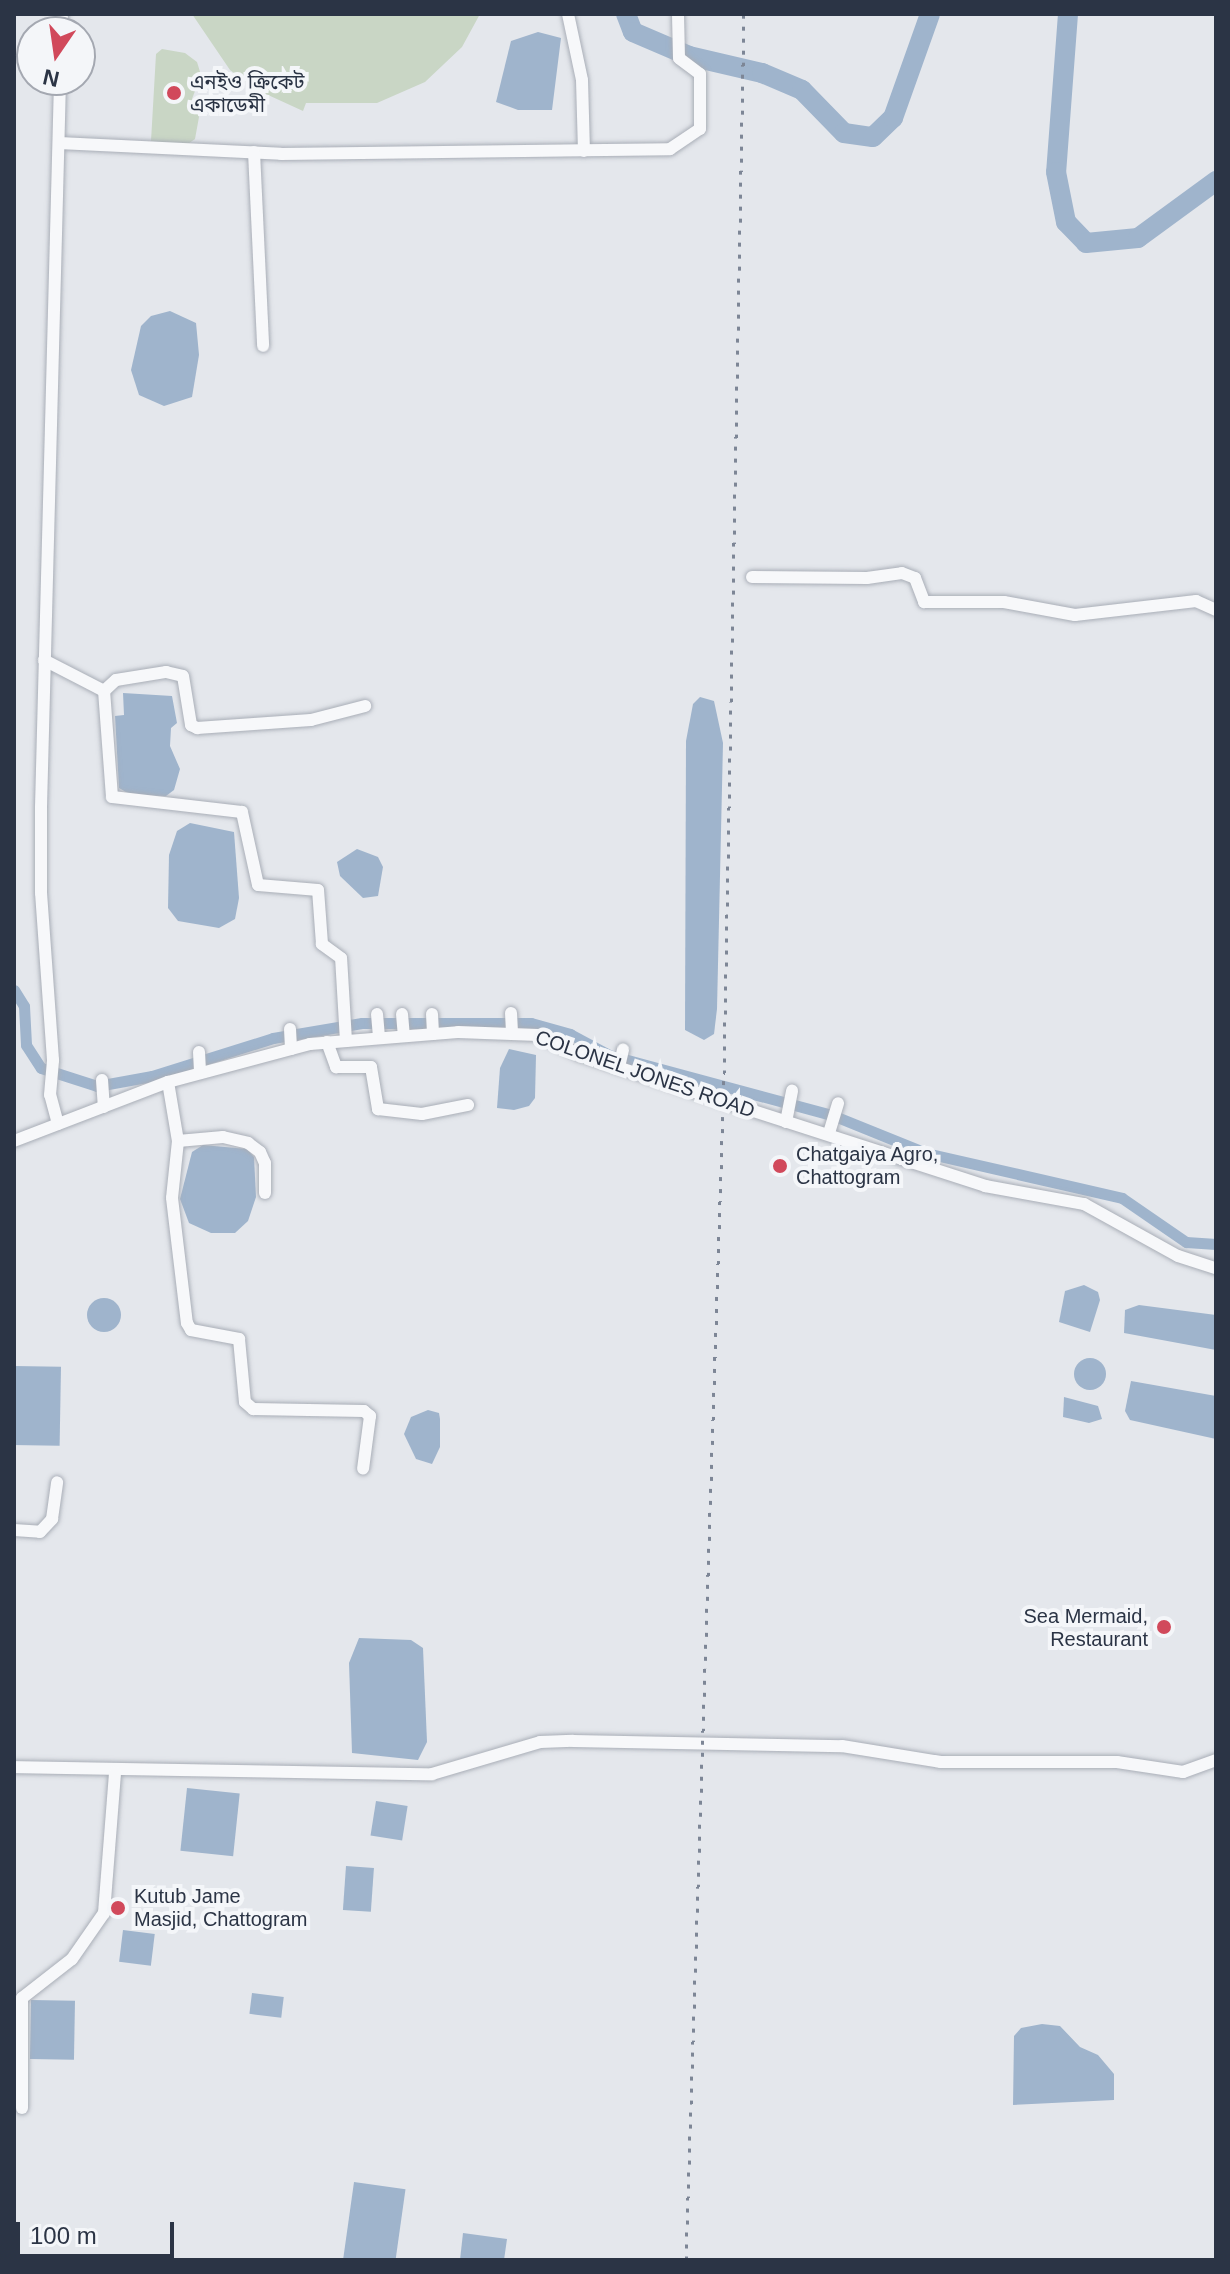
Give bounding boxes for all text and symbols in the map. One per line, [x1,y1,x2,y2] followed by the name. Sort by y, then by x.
[16,16,96,96] north arrow
[40,64,61,92] text: N
[190,70,305,117] place label: এনইও ক্রিকেট একাডেমী
[165,84,183,102] marker: এনইও ক্রিকেট একাডেমী
[532,1025,758,1123] street label: COLONEL JONES ROAD
[796,1142,939,1189] place label: Chatgaiya Agro, Chattogram
[771,1157,789,1175] marker: Chatgaiya Agro, Chattogram
[1024,1604,1148,1651] place label: Sea Mermaid, Restaurant
[1155,1618,1173,1636] marker: Sea Mermaid, Restaurant
[134,1884,307,1931] place label: Kutub Jame Masjid, Chattogram
[109,1899,127,1917] marker: Kutub Jame Masjid, Chattogram
[20,2206,178,2256] scale bar
[30,2222,97,2249] text: 100 m

